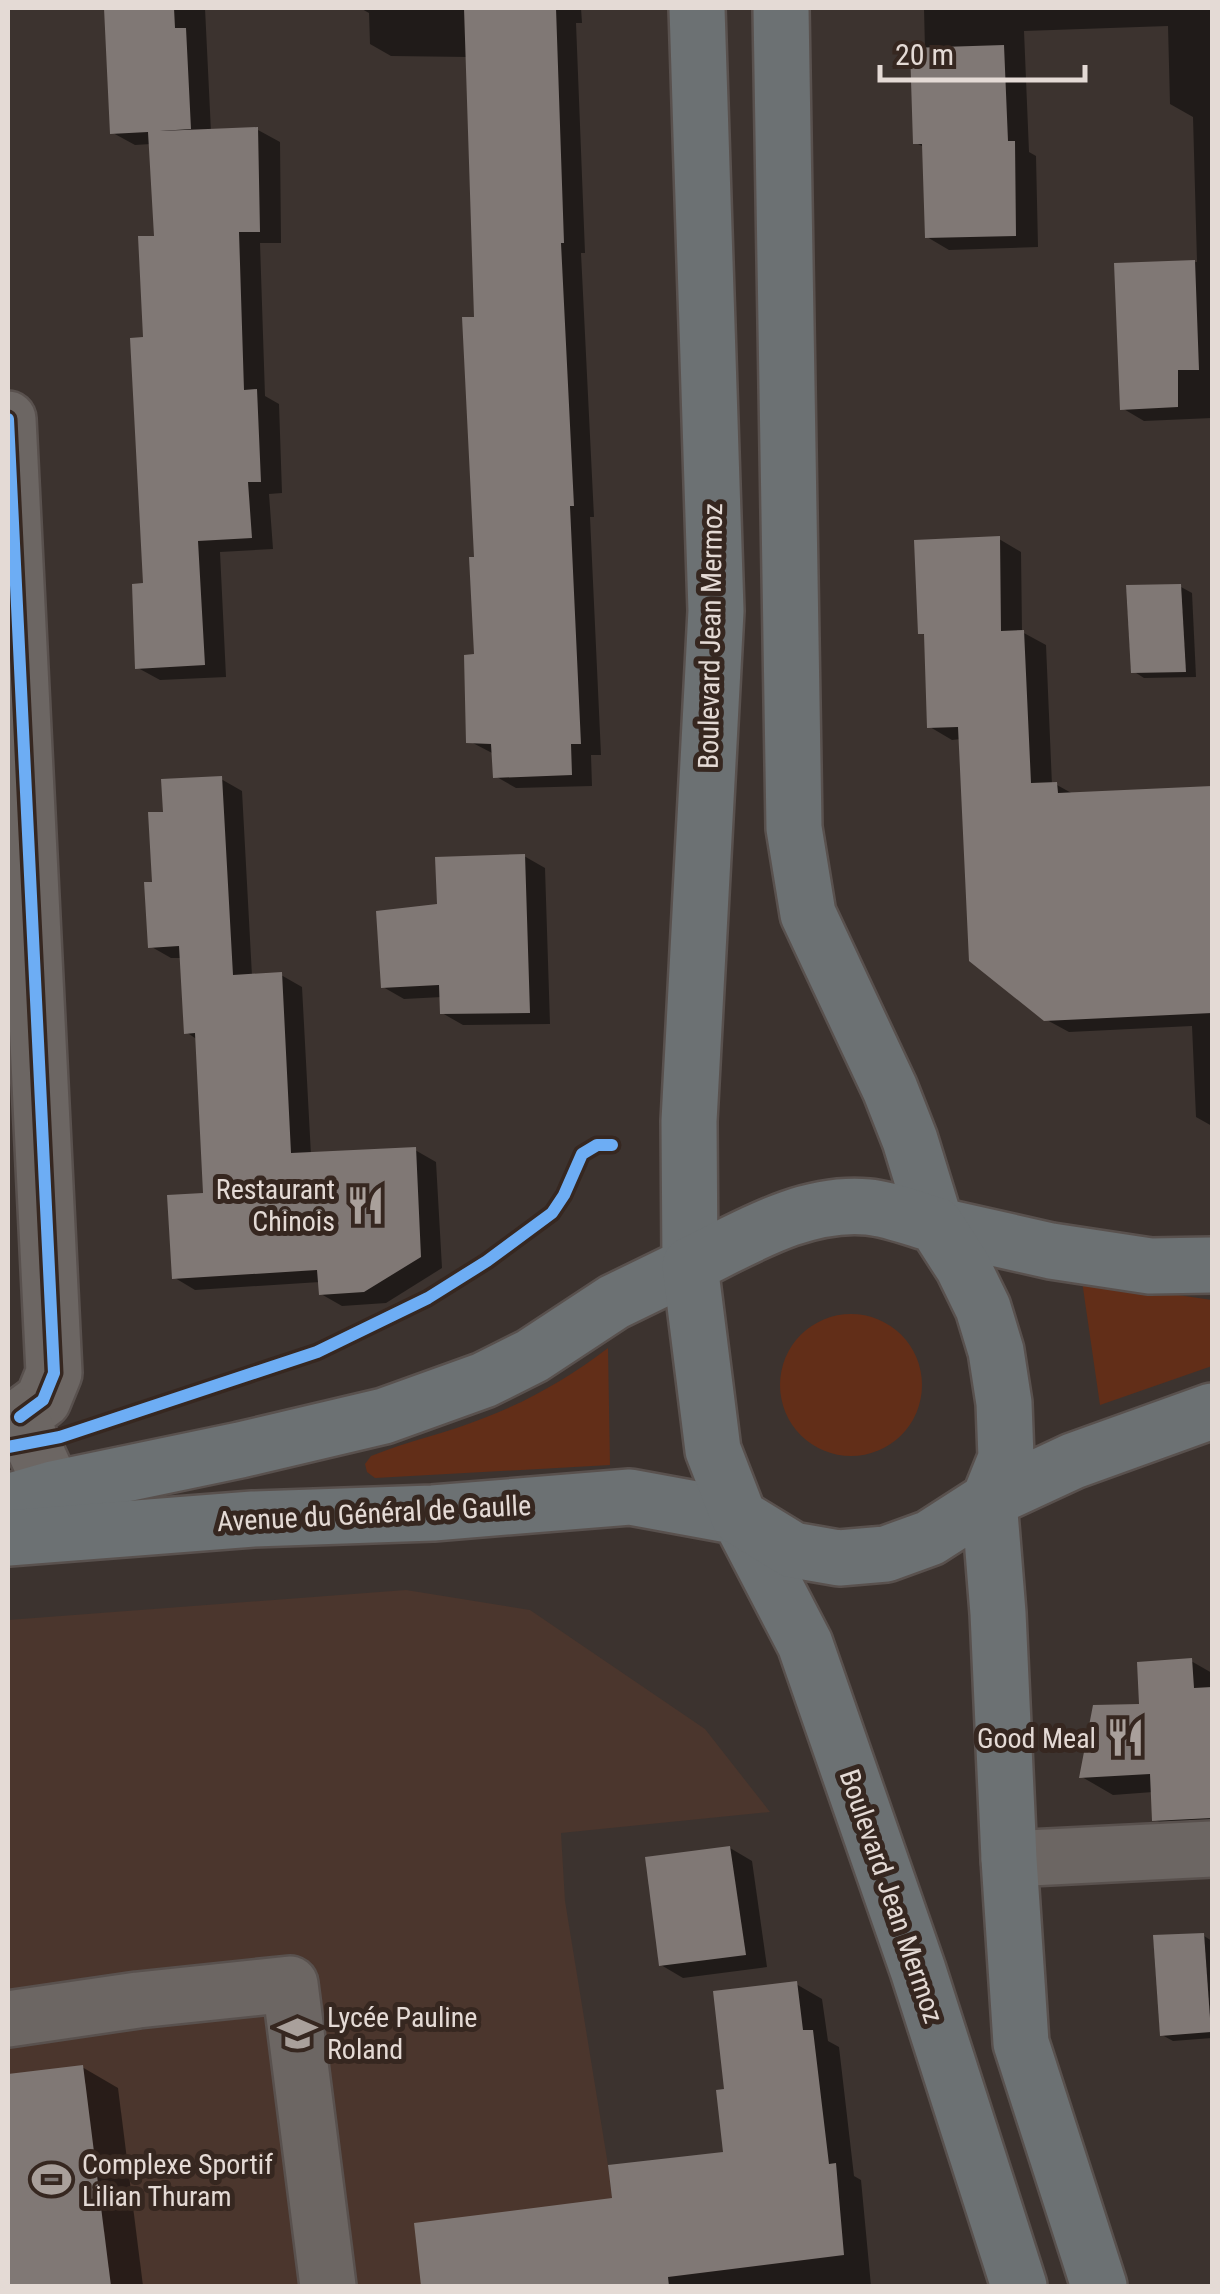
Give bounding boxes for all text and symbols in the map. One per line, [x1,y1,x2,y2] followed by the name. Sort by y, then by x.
[880,20,1085,82] scale bar
[895,37,954,72] text: 20 m
[692,503,729,769] street label: Boulevard Jean Mermoz
[216,1173,335,1238] place label: Restaurant Chinois
[344,1184,386,1226] restaurant icon: Restaurant Chinois
[216,1489,532,1538] street label: Avenue du Général de Gaulle
[1105,1717,1147,1759] restaurant icon: Good Meal
[977,1722,1096,1755] place label: Good Meal
[833,1765,950,2027] street label: Boulevard Jean Mermoz
[327,2001,477,2066] place label: Lycée Pauline Roland
[276,2012,318,2054] school or university icon: Lycée Pauline Roland
[82,2148,273,2213] place label: Complexe Sportif Lilian Thuram
[31,2159,73,2201] sports icon: Complexe Sportif Lilian Thuram

